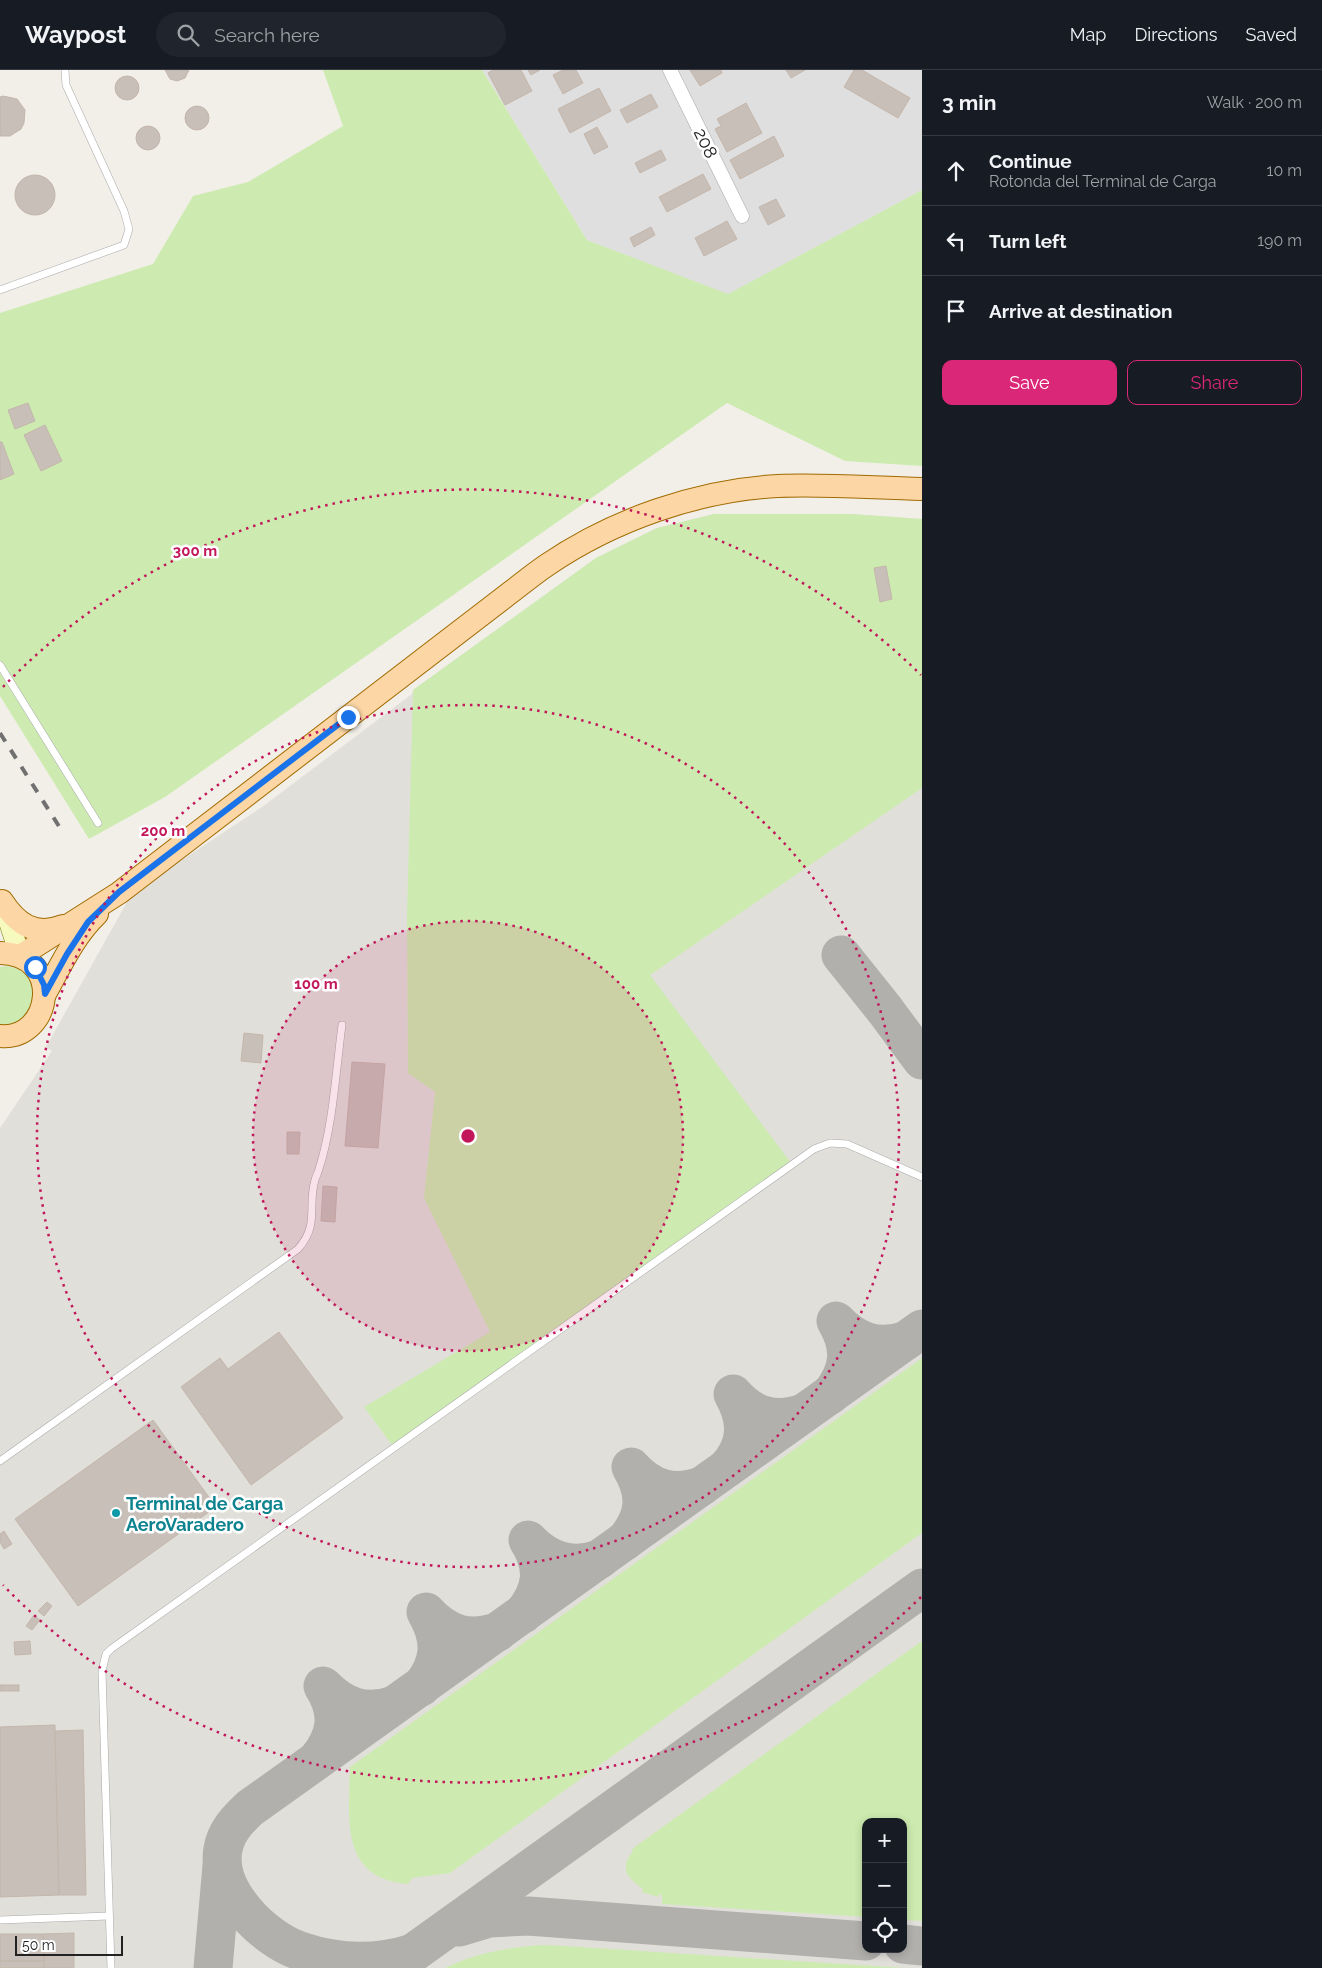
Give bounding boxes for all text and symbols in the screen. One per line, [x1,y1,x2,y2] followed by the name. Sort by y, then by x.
[156,12,506,57] search box
[25,20,126,49] text: Waypost
[174,21,202,49] icon: search
[214,24,320,46] text: Search here
[1070,24,1106,45] text: Map
[1134,24,1218,45] text: Directions
[1246,24,1297,45] text: Saved
[942,90,996,115] text: 3 min
[1207,93,1302,112] text: Walk · 200 m
[690,124,722,162] street label: 208
[989,150,1072,172] text: Continue
[942,157,970,185] icon: ahead
[1267,161,1302,180] text: 10 m
[989,172,1217,191] text: Rotonda del Terminal de Carga
[942,227,970,255] icon: left
[989,230,1066,252] text: Turn left
[1257,231,1302,250] text: 190 m
[942,297,970,325] icon: arrive
[989,300,1173,322] text: Arrive at destination
[942,360,1117,405] button: Save
[1127,360,1302,405] button: Share
[173,542,217,560] text: 300 m
[337,706,360,729] route end
[141,822,185,840] text: 200 m
[24,956,47,979] route start
[294,975,338,993] text: 100 m
[459,1127,477,1145] centre of rings
[126,1493,283,1535] place label: Terminal de Carga AeroVaradero
[110,1507,122,1519] marker: Terminal de Carga AeroVaradero
[862,1818,907,1953] map controls
[862,1818,907,1863] button: +
[862,1863,907,1908] button: −
[862,1908,907,1953] button: locate
[15,1933,122,1956] scale bar
[22,1937,55,1953] text: 50 m

